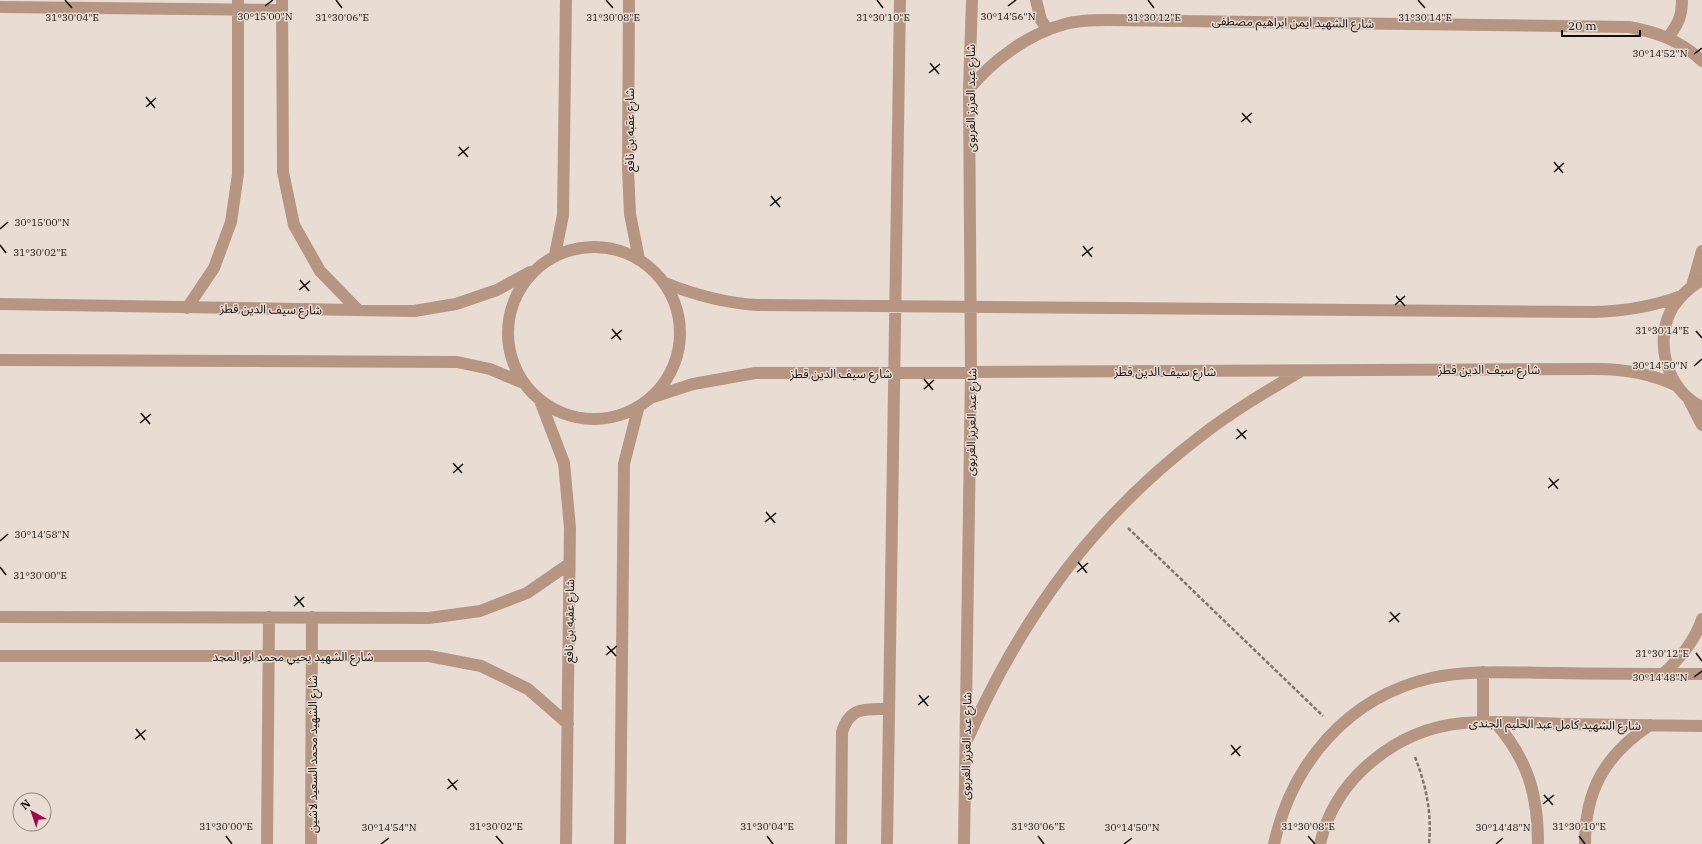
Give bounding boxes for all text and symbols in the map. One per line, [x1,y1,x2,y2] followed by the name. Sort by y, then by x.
[238,10,293,23] text: 30°15'00"N
[981,10,1036,23] text: 30°14'56"N
[45,11,99,24] text: 31°30'04"E
[315,11,369,24] text: 31°30'06"E
[586,11,640,24] text: 31°30'08"E
[856,11,910,24] text: 31°30'10"E
[1127,11,1181,24] text: 31°30'12"E
[1398,11,1452,24] text: 31°30'14"E
[1562,12,1640,38] scale bar
[1212,13,1374,33] street label: شارع الشهيد ايمن ابراهيم مصطفى
[1568,18,1597,33] text: 20 m
[963,44,980,152] street label: شارع عبد العزيز الغربوى
[1633,47,1688,60] text: 30°14'52"N
[622,88,639,172] street label: شارع عقبه بن نافع
[15,216,70,229] text: 30°15'00"N
[13,246,67,259] text: 31°30'02"E
[219,301,322,319] street label: شارع سيف الدين قطز
[1635,324,1689,337] text: 31°30'14"E
[1633,359,1688,372] text: 30°14'50"N
[1437,362,1540,379] street label: شارع سيف الدين قطز
[1113,364,1216,381] street label: شارع سيف الدين قطز
[789,366,892,383] street label: شارع سيف الدين قطز
[963,368,981,476] street label: شارع عبد العزيز الغربوى
[15,528,70,541] text: 30°14'58"N
[13,569,67,582] text: 31°30'00"E
[561,579,579,663] street label: شارع عقبه بن نافع
[1635,647,1689,660] text: 31°30'12"E
[213,649,373,666] street label: شارع الشهيد يحيي محمد ابو المجد
[1633,671,1688,684] text: 30°14'48"N
[305,675,322,833] street label: شارع الشهيد محمد السعيد لاشين
[958,692,976,800] street label: شارع عبد العزيز الغربوى
[1469,715,1641,735] street label: شارع الشهيد كامل عبد الحليم الجندى
[12,792,52,832] north arrow
[18,796,34,812] text: N
[199,820,253,833] text: 31°30'00"E
[469,820,523,833] text: 31°30'02"E
[740,820,794,833] text: 31°30'04"E
[1011,820,1065,833] text: 31°30'06"E
[1281,820,1335,833] text: 31°30'08"E
[1552,820,1606,833] text: 31°30'10"E
[362,821,417,834] text: 30°14'54"N
[1105,821,1160,834] text: 30°14'50"N
[1476,821,1531,834] text: 30°14'48"N

